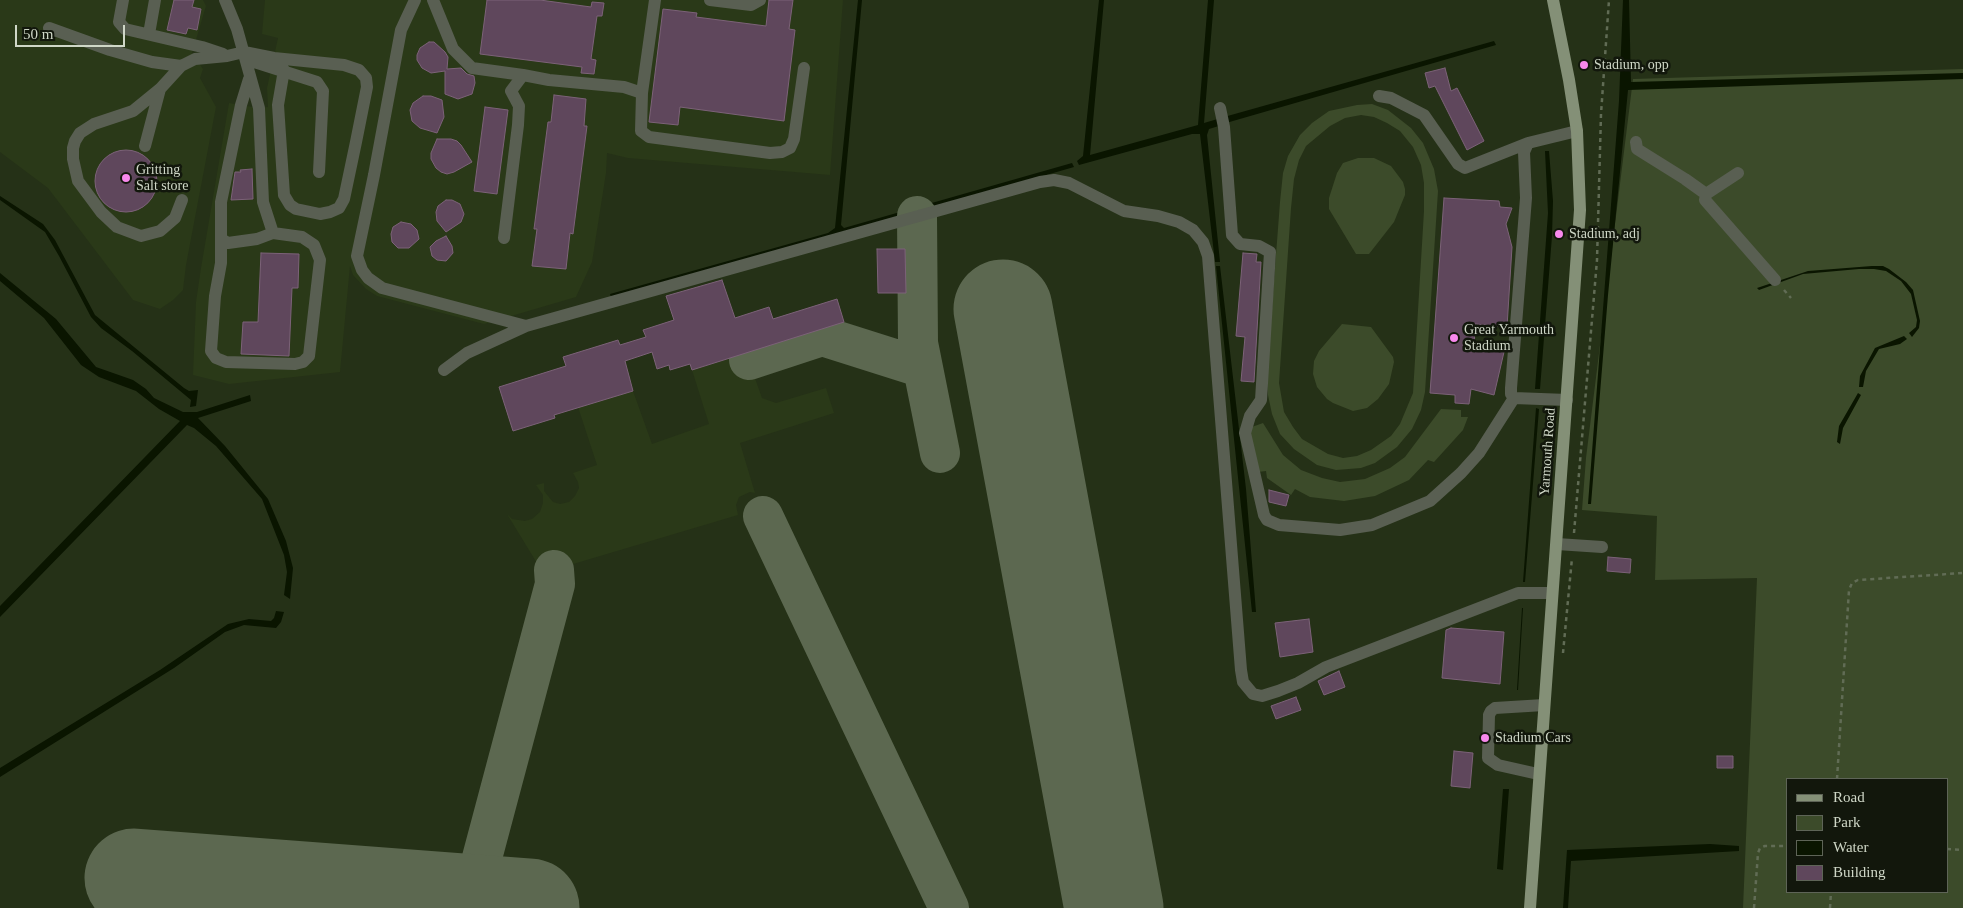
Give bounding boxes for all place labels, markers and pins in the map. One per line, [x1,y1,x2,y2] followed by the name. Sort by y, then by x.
[1594,57,1669,73] place label: Stadium, opp
[1578,59,1590,71] marker: Stadium, opp
[136,162,188,194] place label: Gritting Salt store
[120,172,132,184] marker: Gritting Salt store
[1569,226,1640,242] place label: Stadium, adj
[1553,228,1565,240] marker: Stadium, adj
[1464,322,1554,354] place label: Great Yarmouth Stadium
[1448,332,1460,344] marker: Great Yarmouth Stadium
[1495,730,1571,746] place label: Stadium Cars
[1479,732,1491,744] marker: Stadium Cars

